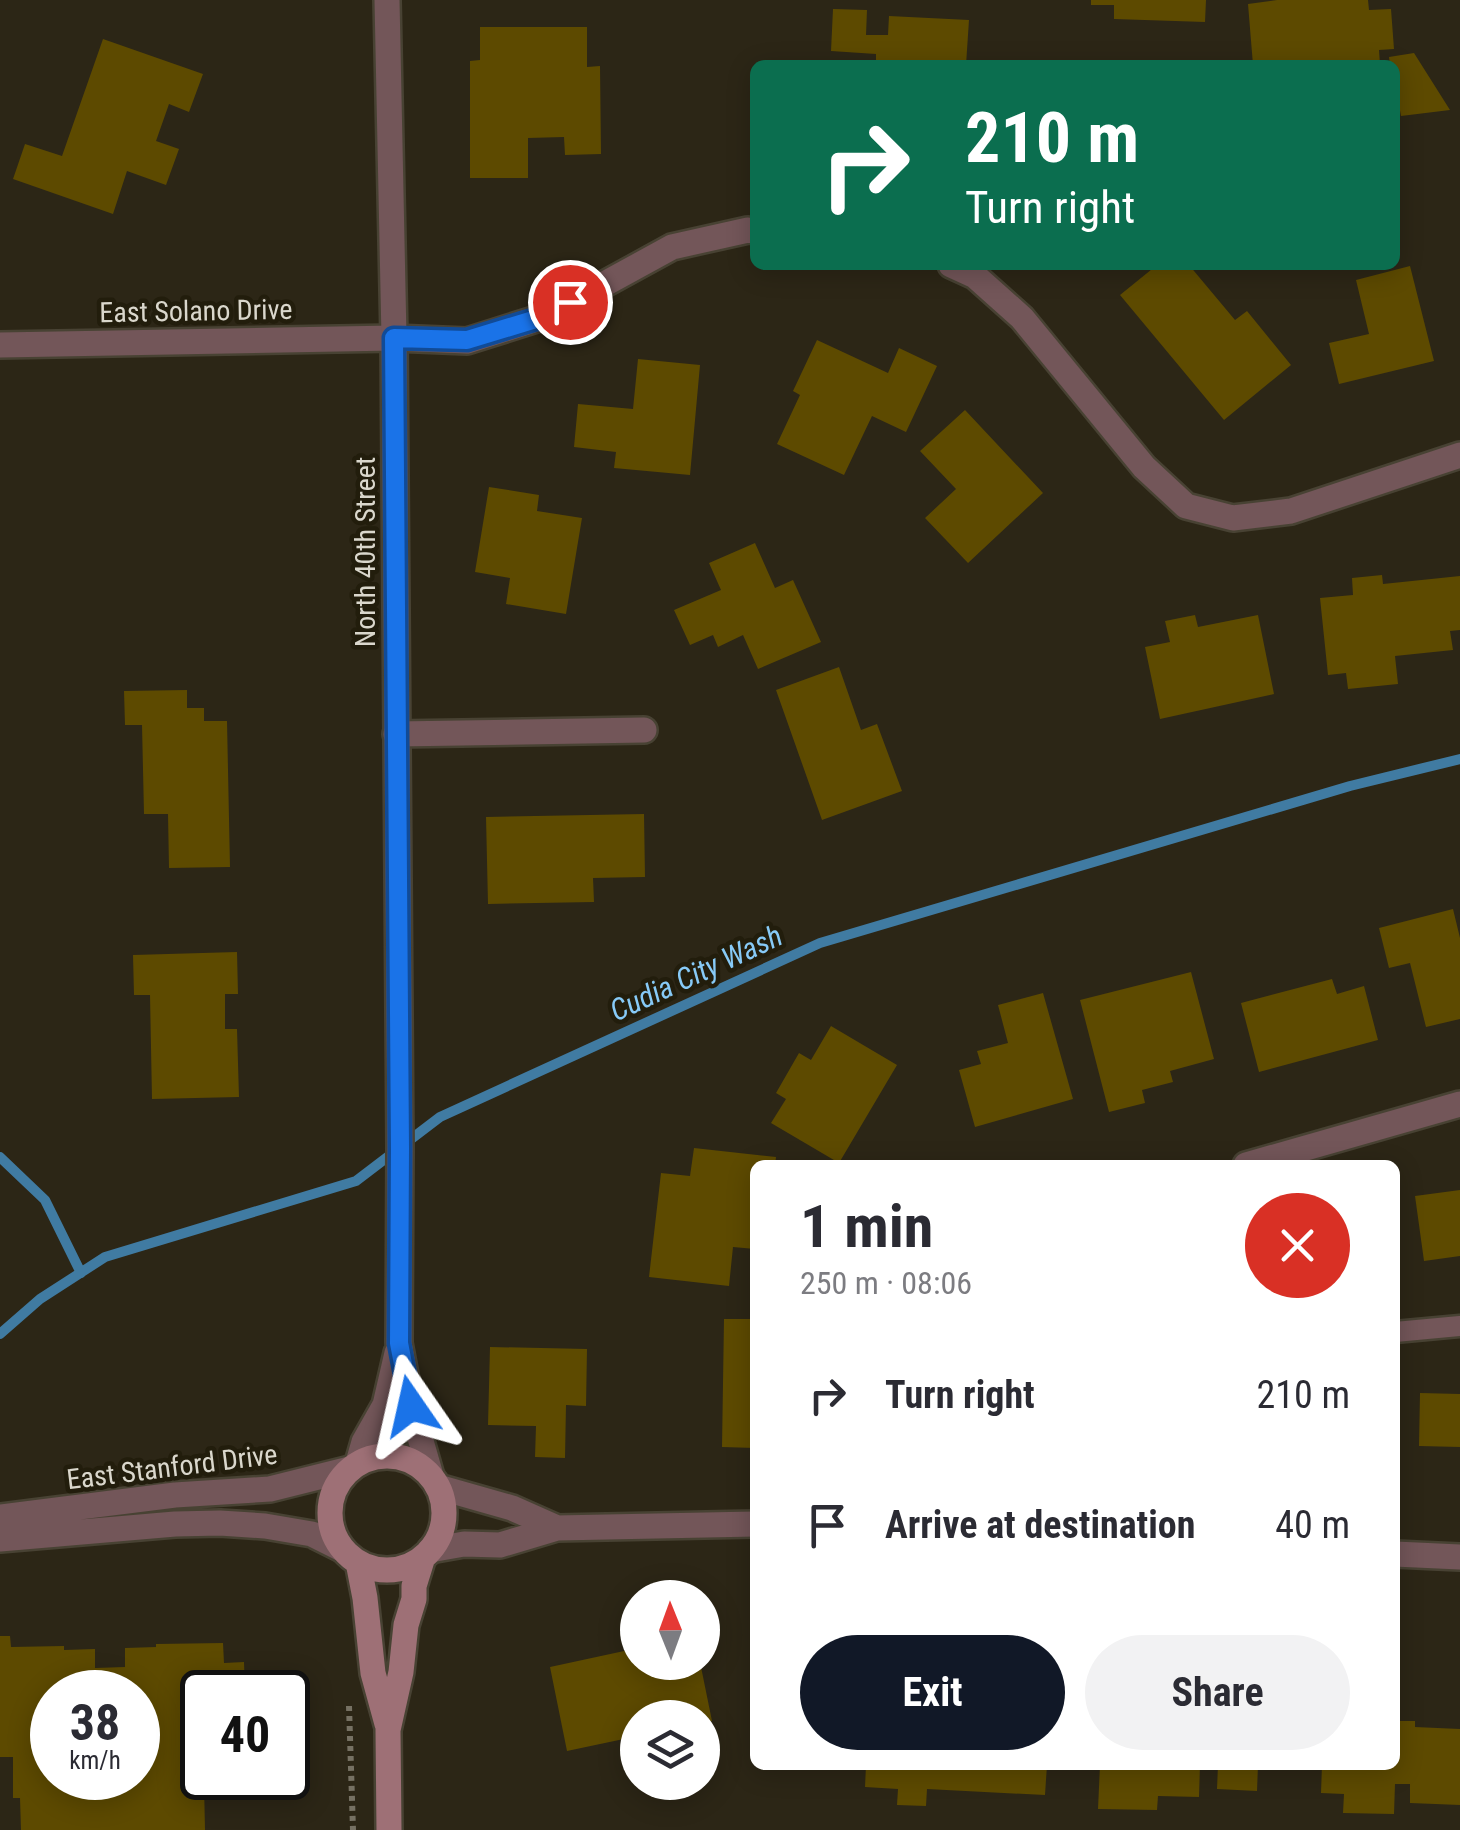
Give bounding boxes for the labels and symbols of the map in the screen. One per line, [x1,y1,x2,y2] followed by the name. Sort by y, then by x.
[528,260,613,345] pin
[99,293,293,329] street label: East Solano Drive
[349,457,382,647] street label: North 40th Street
[604,918,788,1028] water label: Cudia City Wash
[359,1354,463,1458] position arrow
[65,1438,279,1496] street label: East Stanford Drive
[620,1580,720,1680] north arrow
[180,1670,310,1800] speed limit sign: 40

